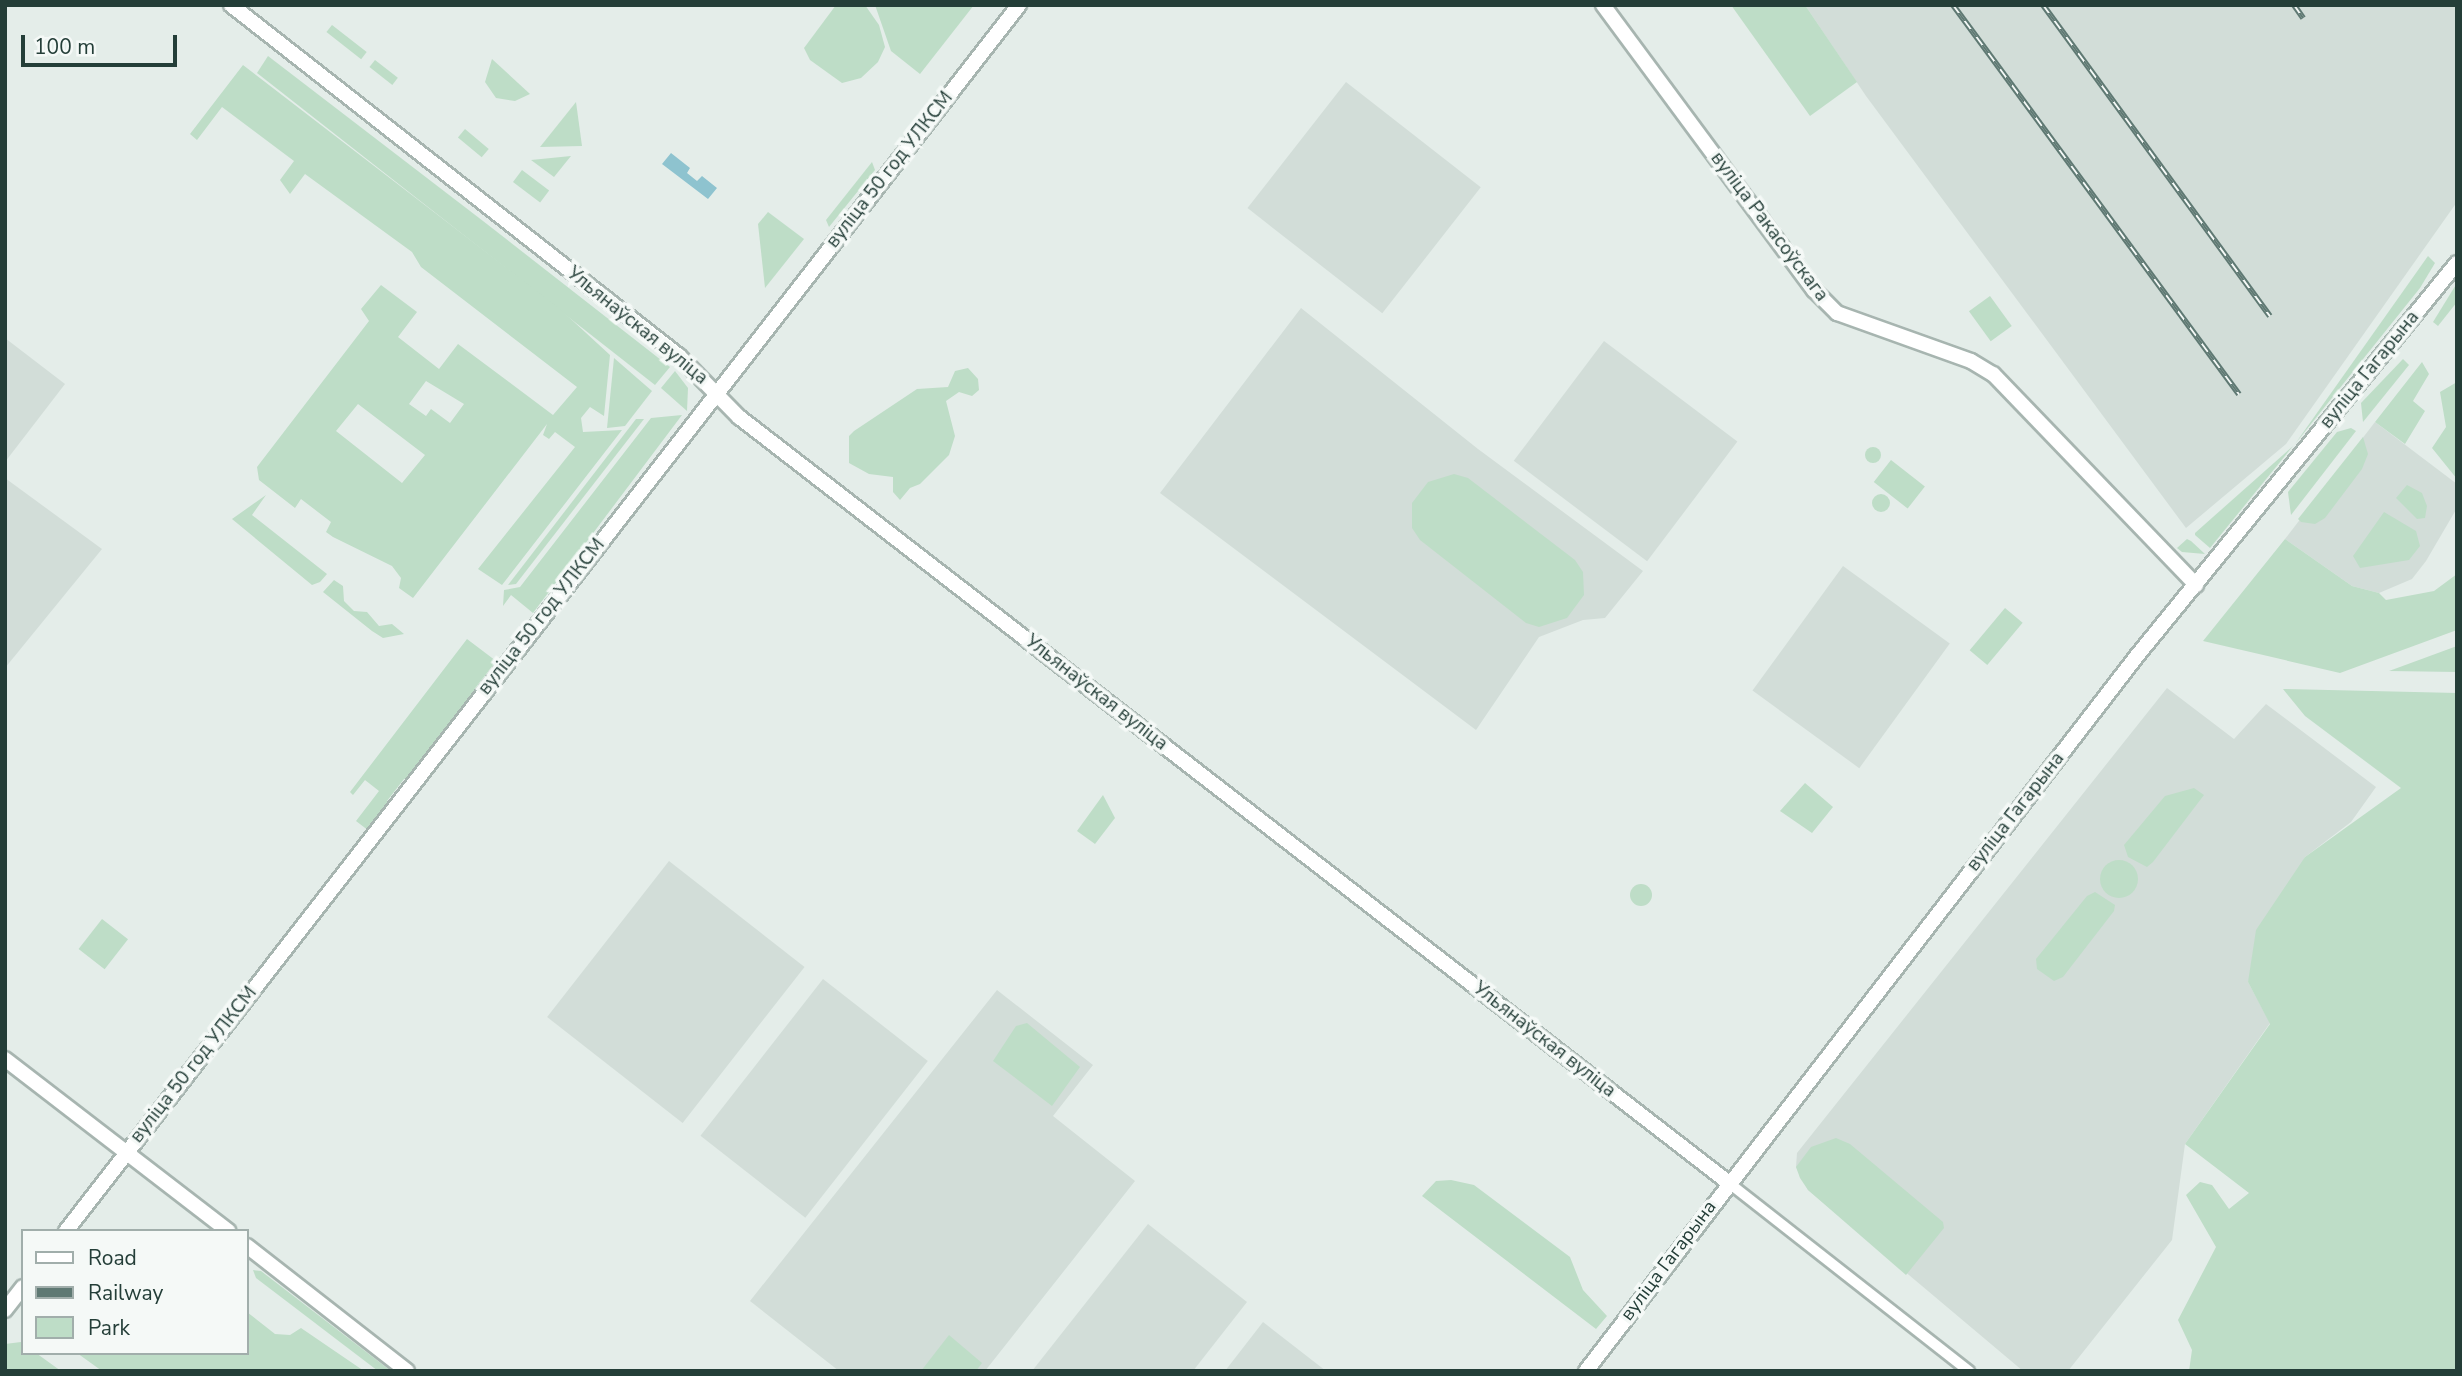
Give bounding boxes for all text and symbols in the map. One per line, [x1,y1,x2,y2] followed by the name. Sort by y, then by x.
[24,21,180,65] scale bar
[34,33,95,61] text: 100 m
[822,87,958,253] street label: вуліца 50 год УЛКСМ
[1705,148,1833,306] street label: вуліца Ракасоўскага
[562,262,712,390] street label: Ульянаўская вуліца
[2316,307,2424,433] street label: вуліца Гагарына
[474,534,610,700] street label: вуліца 50 год УЛКСМ
[1020,630,1172,756] street label: Ульянаўская вуліца
[1962,748,2070,876] street label: вуліца Гагарына
[1468,977,1620,1103] street label: Ульянаўская вуліца
[126,982,262,1148] street label: вуліца 50 год УЛКСМ
[1616,1196,1722,1326] street label: вуліца Гагарына
[21,1229,248,1355] legend
[88,1244,137,1272] text: Road
[88,1279,163,1307] text: Railway
[88,1314,130,1342] text: Park

